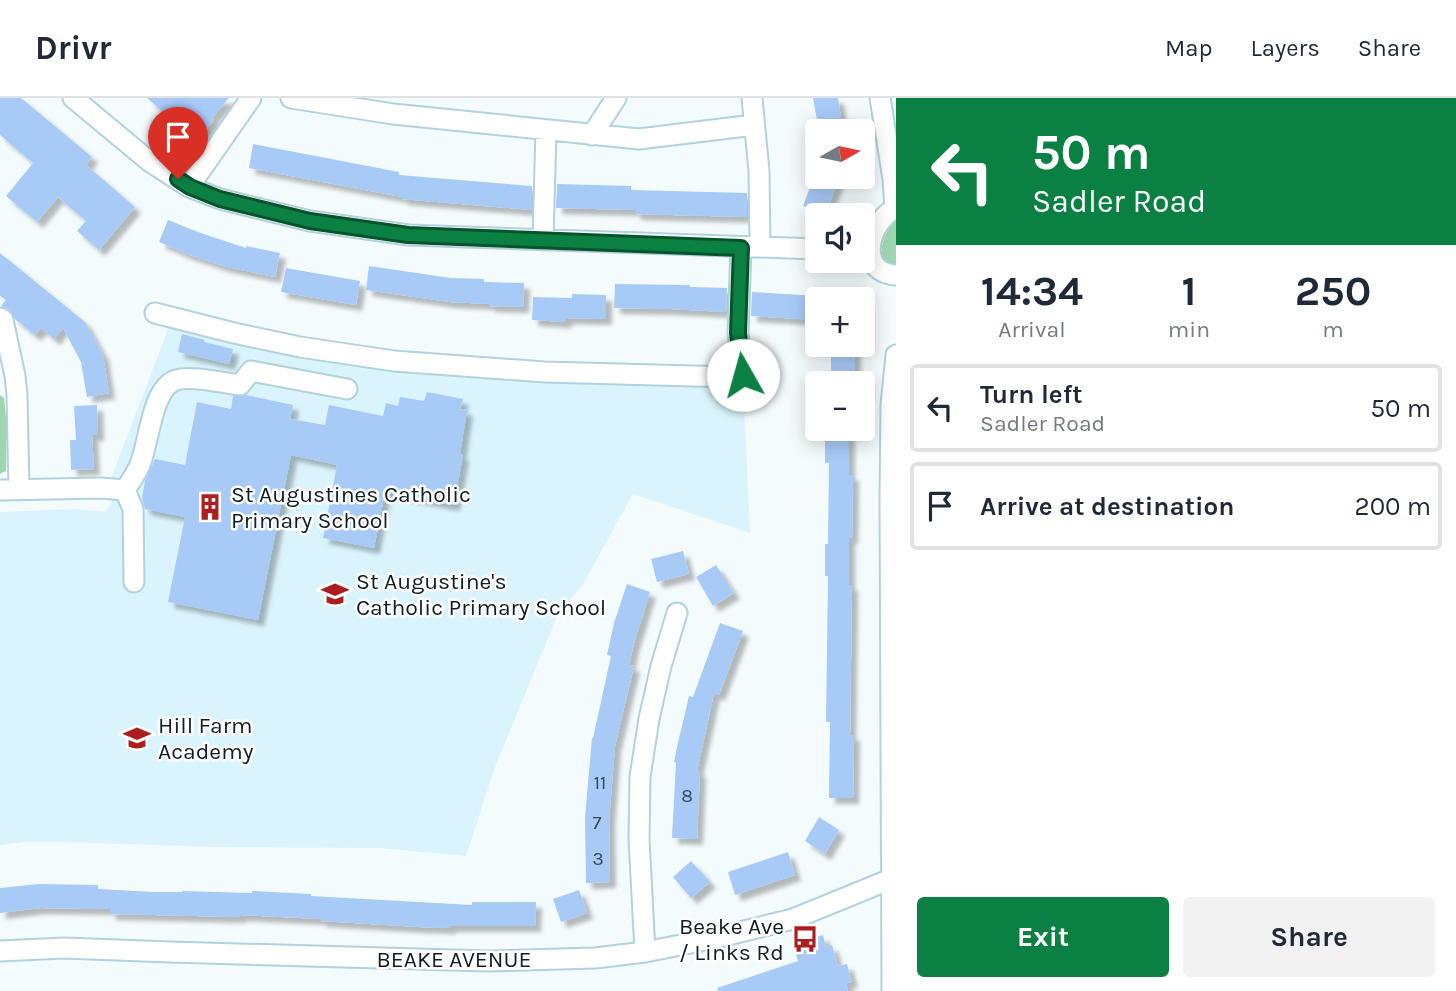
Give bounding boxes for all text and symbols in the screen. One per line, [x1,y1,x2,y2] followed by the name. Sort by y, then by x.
[35,29,112,67] text: Drivr
[1165,34,1213,62] text: Map
[1251,34,1320,62] text: Layers
[1358,34,1421,62] text: Share
[148,107,208,179] pin
[159,118,197,156] icon: arrive
[805,119,875,189] north arrow
[805,119,875,441] map controls
[1032,124,1150,181] text: 50 m
[917,126,1008,217] icon: left
[1032,183,1206,220] text: Sadler Road
[805,203,875,273] button: sound
[981,266,1083,316] text: 14:34
[1181,266,1196,316] text: 1
[1295,266,1371,316] text: 250
[805,287,875,357] button: +
[998,316,1066,343] text: Arrival
[1168,316,1210,343] text: min
[1322,316,1344,343] text: m
[706,338,780,412] position arrow
[805,371,875,441] button: −
[980,379,1082,410] text: Turn left
[921,389,959,427] icon: left
[1370,393,1431,424] text: 50 m
[980,410,1105,437] text: Sadler Road
[231,481,471,534] place label: St Augustines Catholic Primary School
[921,487,959,525] icon: arrive
[980,491,1234,522] text: Arrive at destination
[1355,491,1431,522] text: 200 m
[195,492,225,522] building icon: St Augustines Catholic Primary School
[356,568,606,621] place label: St Augustine's Catholic Primary School
[320,579,350,609] school or university icon: St Augustine's Catholic Primary School
[158,712,254,765] place label: Hill Farm Academy
[122,723,152,753] school or university icon: Hill Farm Academy
[594,772,606,794] house number: 11
[681,785,693,807] house number: 8
[593,812,602,834] house number: 7
[592,848,604,870] house number: 3
[917,897,1169,977] button: Exit
[1183,897,1435,977] button: Share
[679,913,784,966] place label: Beake Ave / Links Rd
[790,924,820,954] bus stop icon: Beake Ave / Links Rd
[377,946,531,973] street label: BEAKE AVENUE

